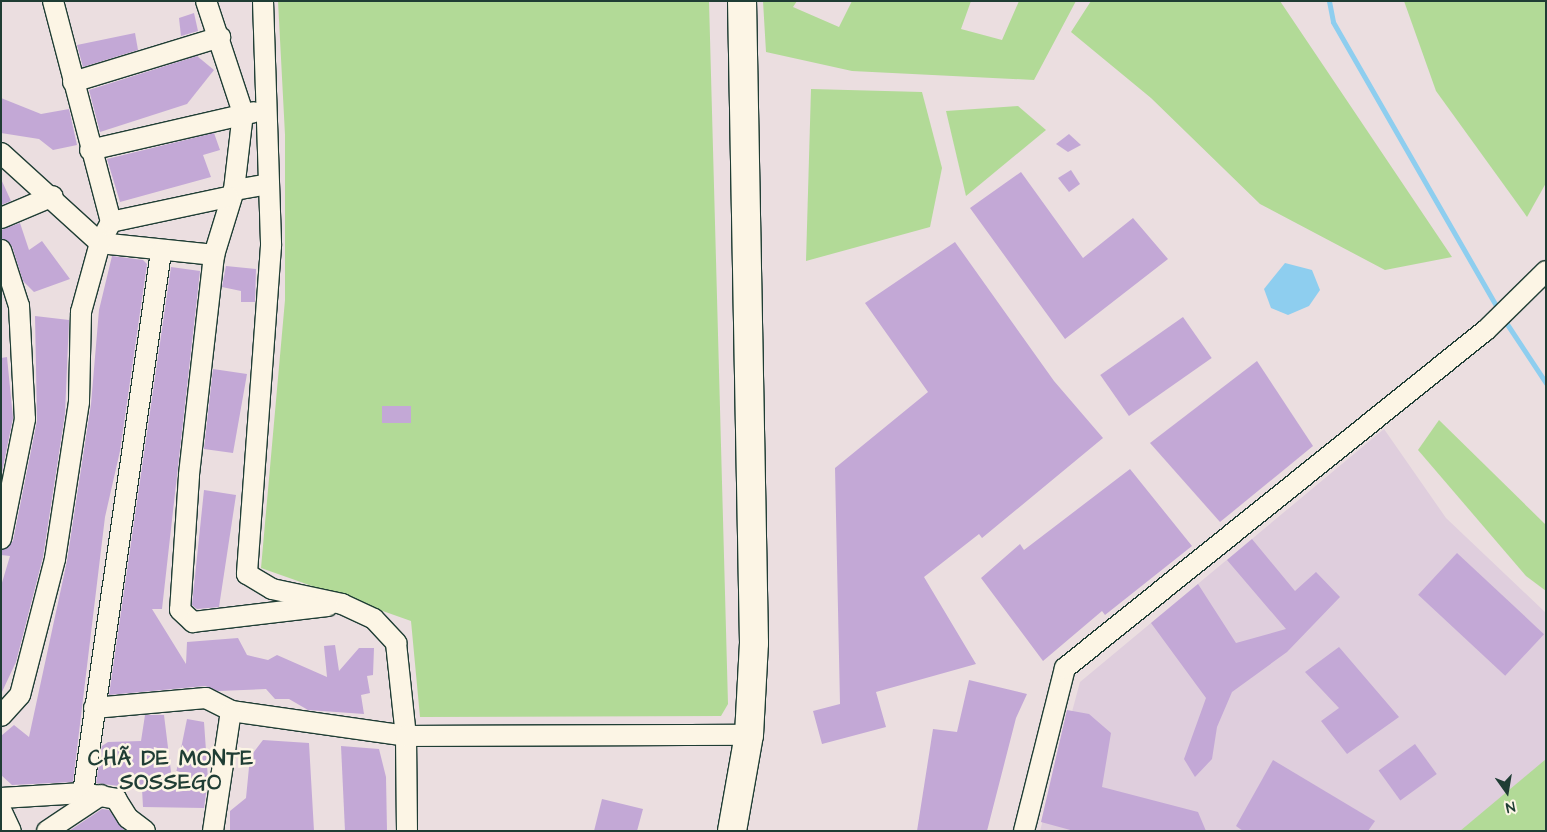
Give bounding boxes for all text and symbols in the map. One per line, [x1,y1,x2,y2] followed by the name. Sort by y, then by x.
[86,746,256,796] district label: CHÃ DE MONTE SOSSEGO
[1482,767,1532,817] north arrow
[1504,796,1517,817] text: N

